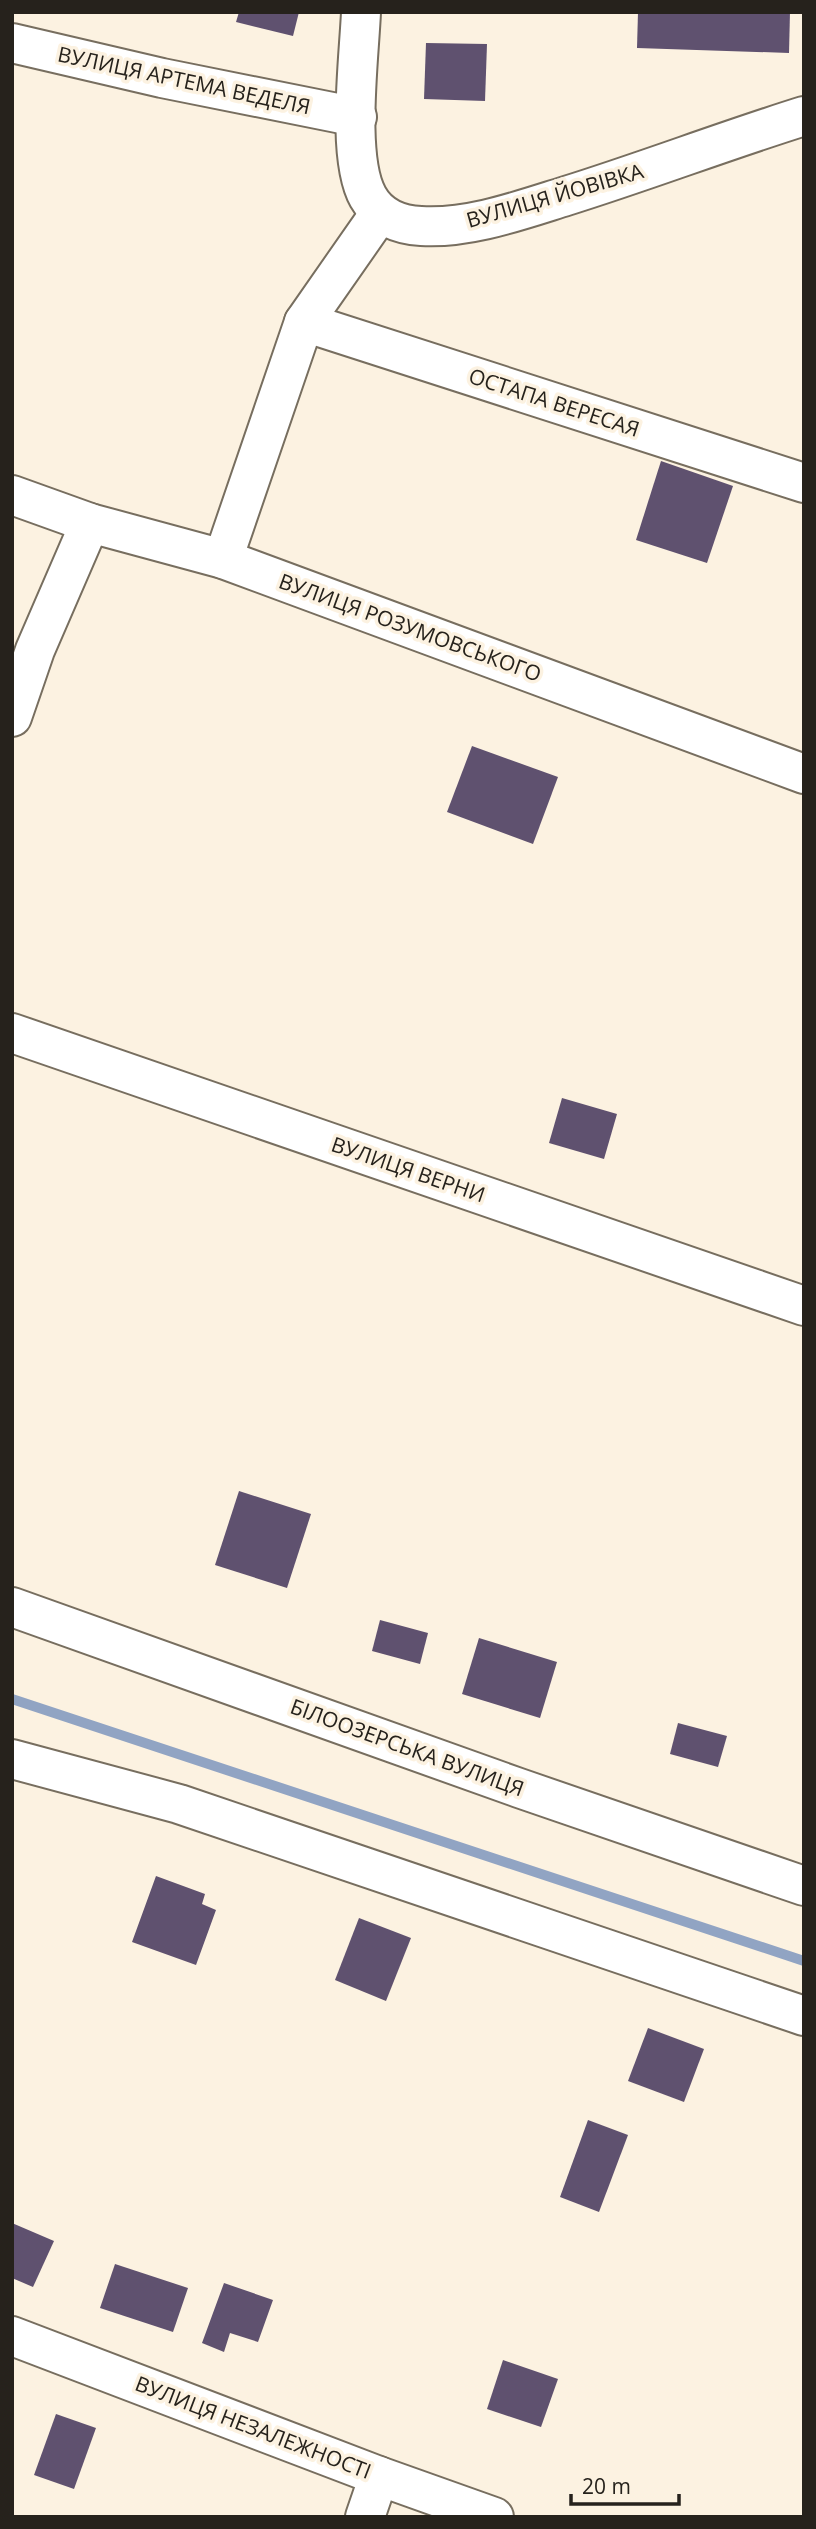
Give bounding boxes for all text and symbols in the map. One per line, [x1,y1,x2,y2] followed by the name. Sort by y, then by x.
[55,40,313,120] street label: ВУЛИЦЯ АРТЕМА ВЕДЕЛЯ
[463,156,647,234] street label: ВУЛИЦЯ ЙОВІВКА
[465,361,643,443] street label: ОСТАПА ВЕРЕСАЯ
[275,566,545,688] street label: ВУЛИЦЯ РОЗУМОВСЬКОГО
[328,1130,489,1208] street label: ВУЛИЦЯ ВЕРНИ
[287,1692,528,1802] street label: БІЛООЗЕРСЬКА ВУЛИЦЯ
[131,2369,375,2485] street label: ВУЛИЦЯ НЕЗАЛЕЖНОСТІ
[571,2462,680,2506] scale bar
[582,2472,631,2500] text: 20 m

